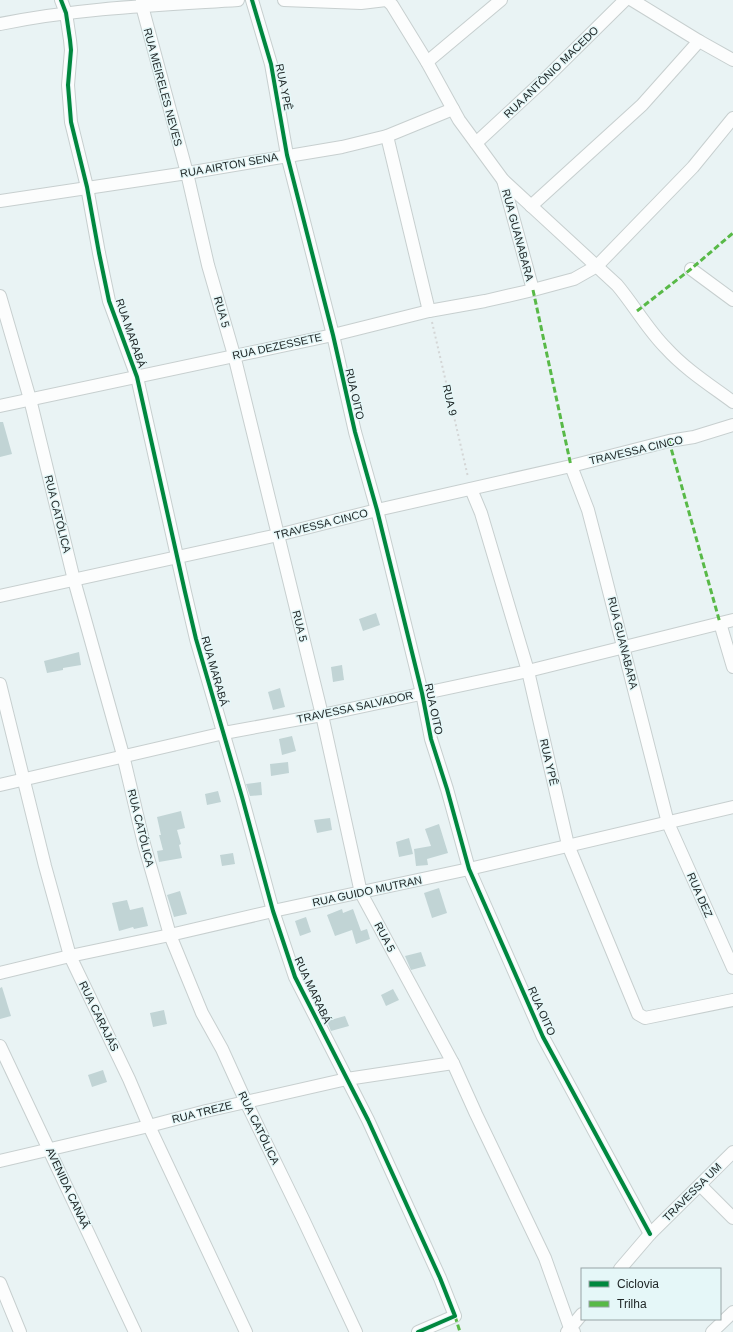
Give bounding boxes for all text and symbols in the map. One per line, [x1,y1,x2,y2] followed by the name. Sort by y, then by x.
[501,23,601,120] street label: RUA ANTÔNIO MACEDO
[141,27,185,147] street label: RUA MEIRELES NEVES
[274,63,294,111] street label: RUA YPÊ
[179,150,280,180] street label: RUA AIRTON SENA
[500,188,536,283] street label: RUA GUANABARA
[212,295,232,329] street label: RUA 5
[114,297,149,370] street label: RUA MARABÁ
[231,331,323,361] street label: RUA DEZESSETE
[343,367,367,421] street label: RUA OITO
[441,383,459,417] street label: RUA 9
[588,433,684,467] street label: TRAVESSA CINCO
[43,474,74,555] street label: RUA CATÓLICA
[273,506,369,541] street label: TRAVESSA CINCO
[606,596,640,691] street label: RUA GUANABARA
[290,609,310,643] street label: RUA 5
[199,635,231,708] street label: RUA MARABÁ
[423,682,445,736] street label: RUA OITO
[296,689,414,725] street label: TRAVESSA SALVADOR
[538,738,560,786] street label: RUA YPÊ
[126,788,157,869] street label: RUA CATÓLICA
[685,871,715,919] street label: RUA DEZ
[311,873,423,908] street label: RUA GUIDO MUTRAN
[372,920,398,954] street label: RUA 5
[292,955,334,1026] street label: RUA MARABÁ
[77,979,121,1053] street label: RUA CARAJÁS
[526,985,558,1038] street label: RUA OITO
[236,1089,282,1167] street label: RUA CATÓLICA
[171,1099,233,1125] street label: RUA TREZE
[44,1146,92,1231] street label: AVENIDA CANAÃ
[660,1160,724,1224] street label: TRAVESSA UM
[581,1268,721,1320] legend
[617,1277,659,1291] text: Ciclovia
[617,1297,647,1311] text: Trilha

